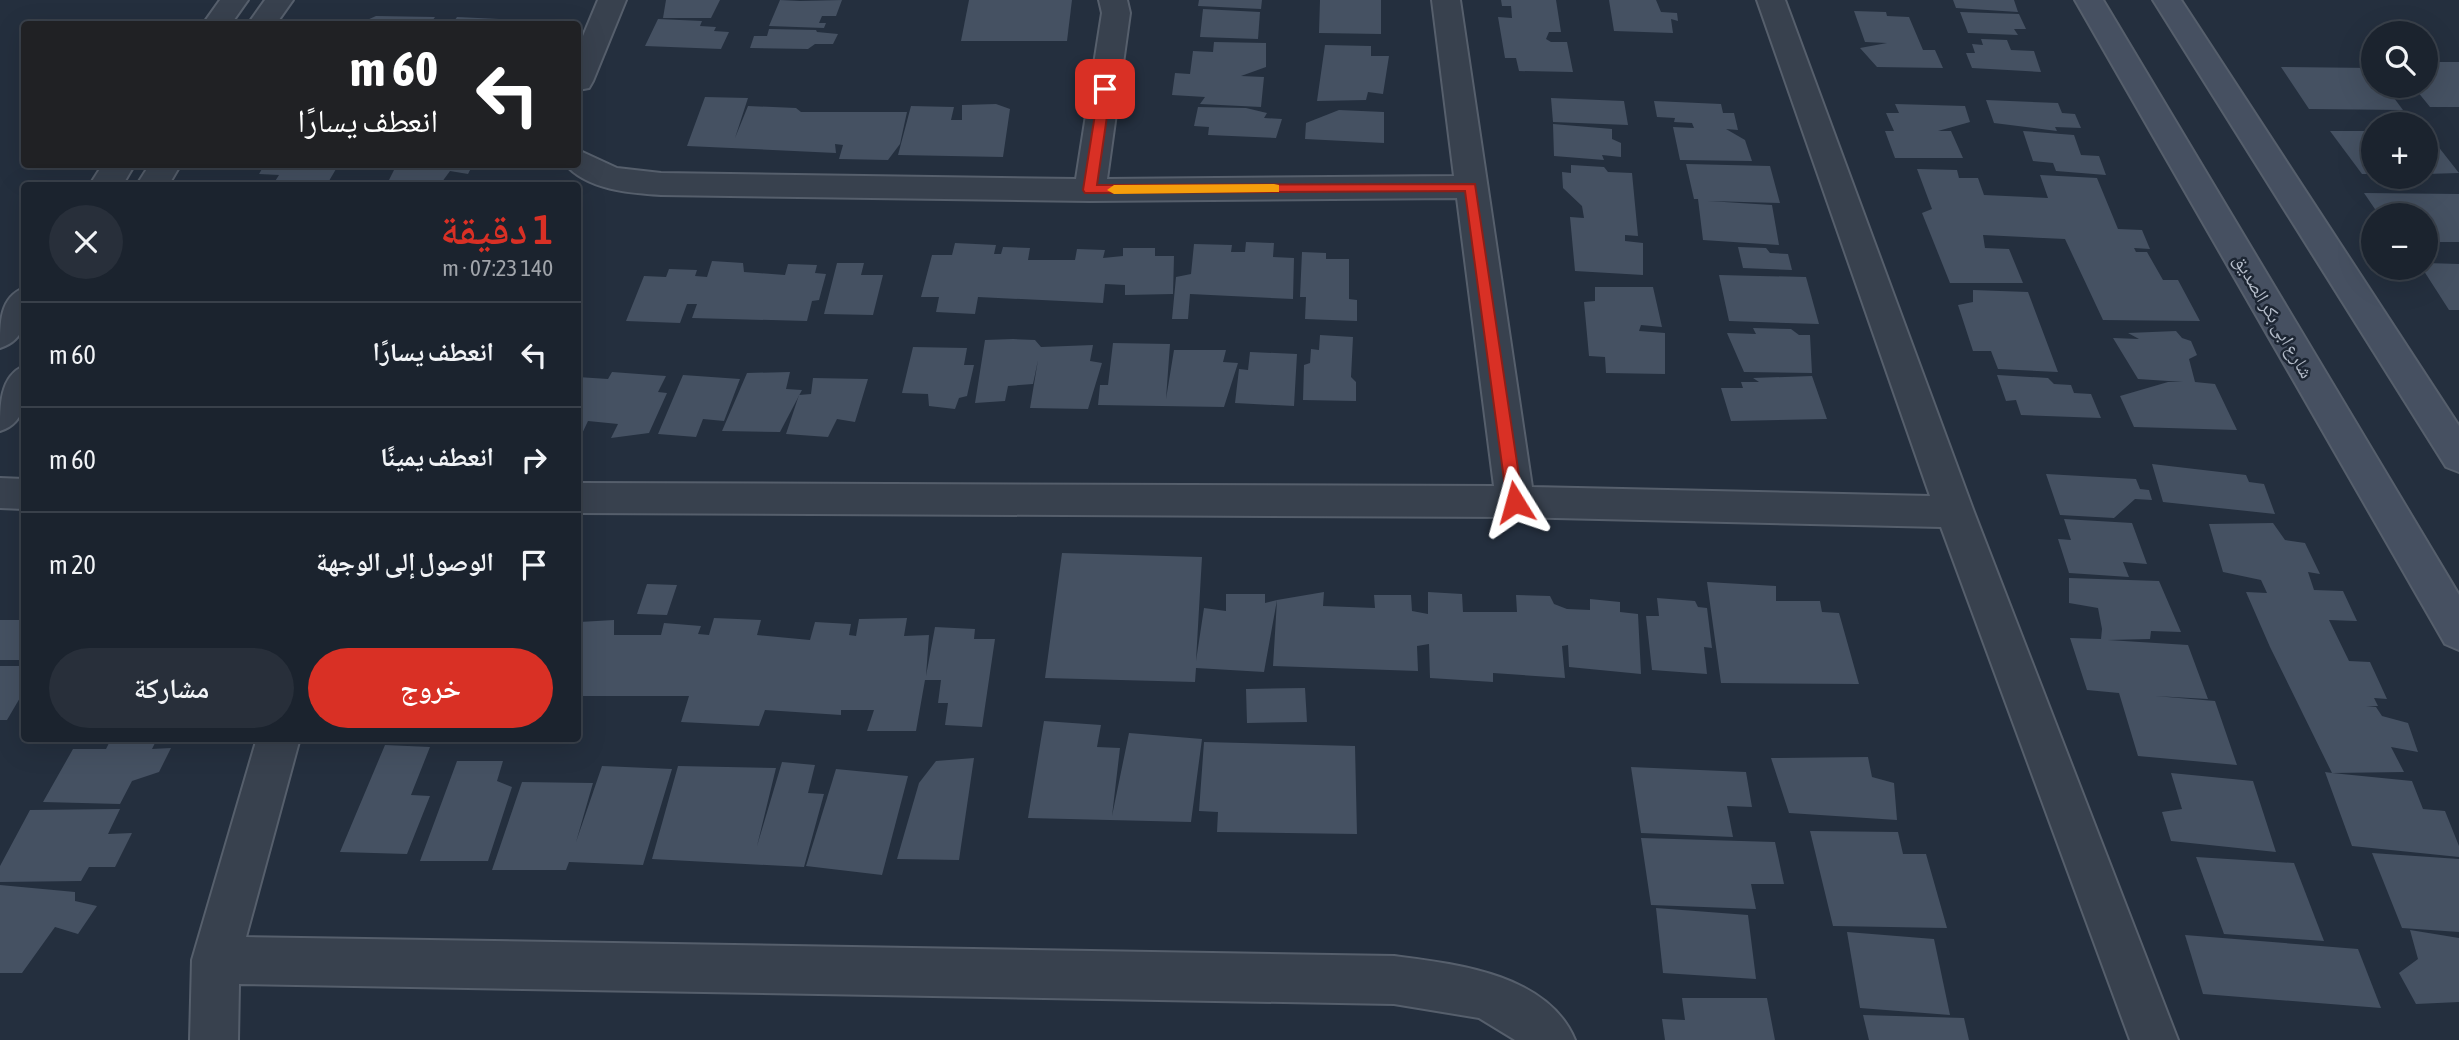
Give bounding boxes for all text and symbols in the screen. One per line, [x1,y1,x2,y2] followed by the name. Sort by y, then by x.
[2361,21,2438,280] map controls
[2361,21,2438,98] button: search
[350,40,438,96] text: 60 m
[462,49,553,140] icon: left
[1075,59,1135,119] pin
[1086,70,1124,108] icon: arrive
[297,102,438,139] text: انعطف يسارًا
[2361,112,2438,189] button: +
[2361,203,2438,280] button: −
[49,205,123,279] button: close
[440,205,553,253] text: 1 دقيقة
[2229,250,2318,382] street label: شارع ابى بكر الصديق
[442,255,553,281] text: 140 m · 07:23
[515,336,553,374] icon: left
[373,337,494,367] text: انعطف يسارًا
[49,340,96,370] text: 60 m
[515,441,553,479] icon: right
[380,442,494,472] text: انعطف يمينًا
[49,445,96,475] text: 60 m
[1478,465,1552,539] position arrow
[515,546,553,584] icon: arrive
[316,547,494,577] text: الوصول إلى الوجهة
[49,550,96,580] text: 20 m
[49,648,294,728] button: مشاركة
[308,648,553,728] button: خروج

